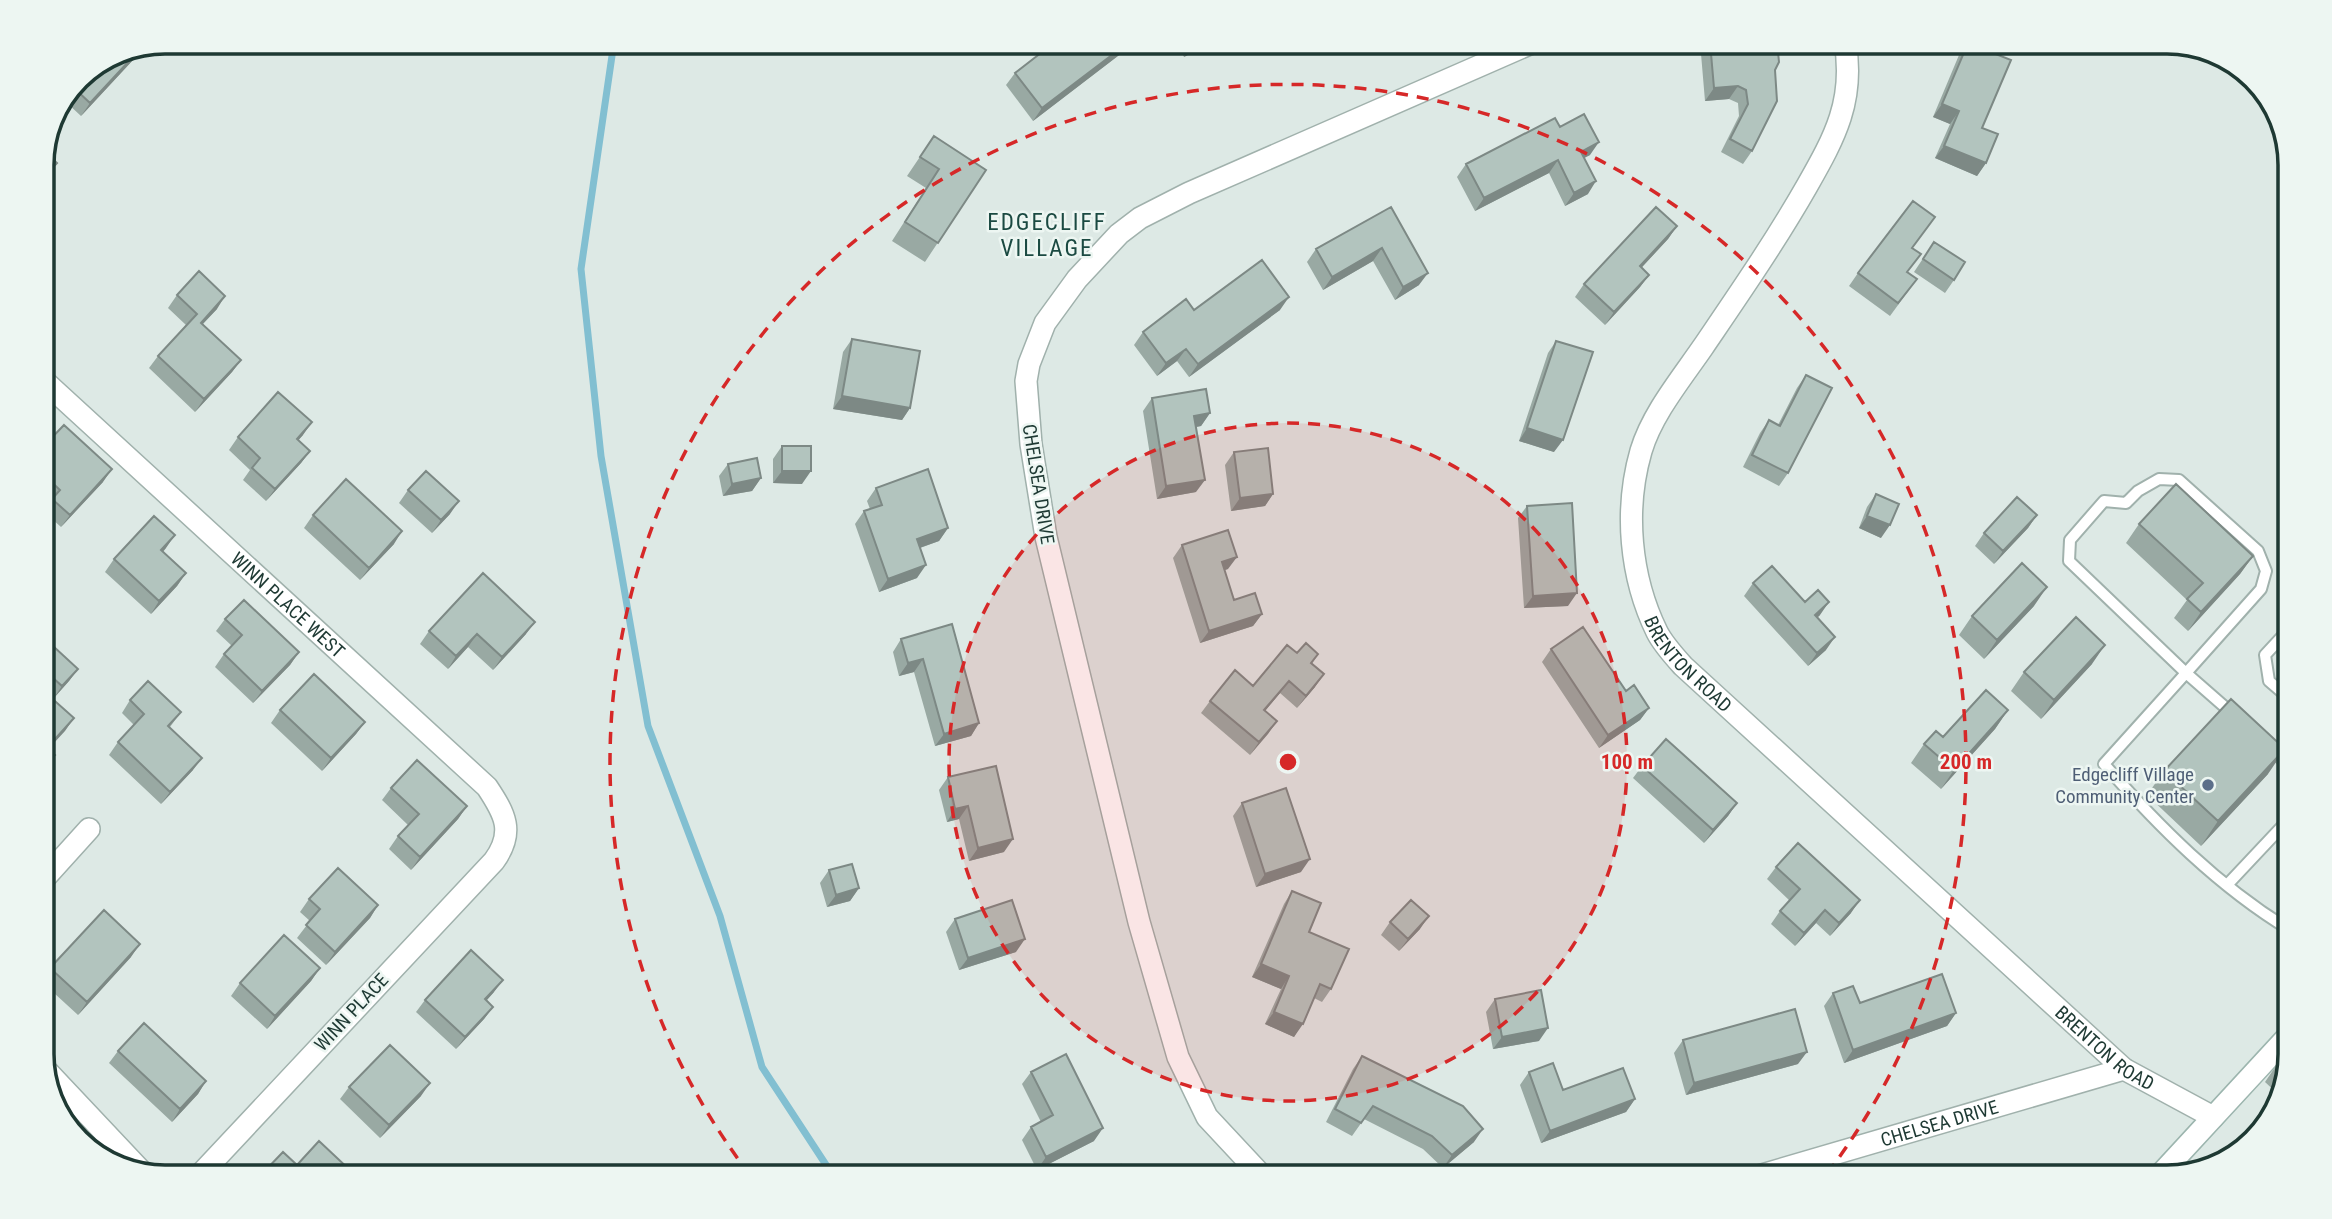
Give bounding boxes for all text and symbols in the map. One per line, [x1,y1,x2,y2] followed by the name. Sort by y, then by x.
[987,209,1107,262] district label: EDGECLIFF VILLAGE
[1018,422,1059,546] street label: CHELSEA DRIVE
[226,547,350,663] street label: WINN PLACE WEST
[1639,613,1736,717] street label: BRENTON ROAD
[1276,750,1300,774] centre of rings
[1601,750,1653,774] text: 100 m
[1940,750,1992,774] text: 200 m
[2055,763,2194,808] place label: Edgecliff Village Community Center
[2200,777,2216,793] marker: Edgecliff Village Community Center
[310,969,393,1056] street label: WINN PLACE
[2050,1001,2158,1095] street label: BRENTON ROAD
[1878,1095,2001,1152] street label: CHELSEA DRIVE

